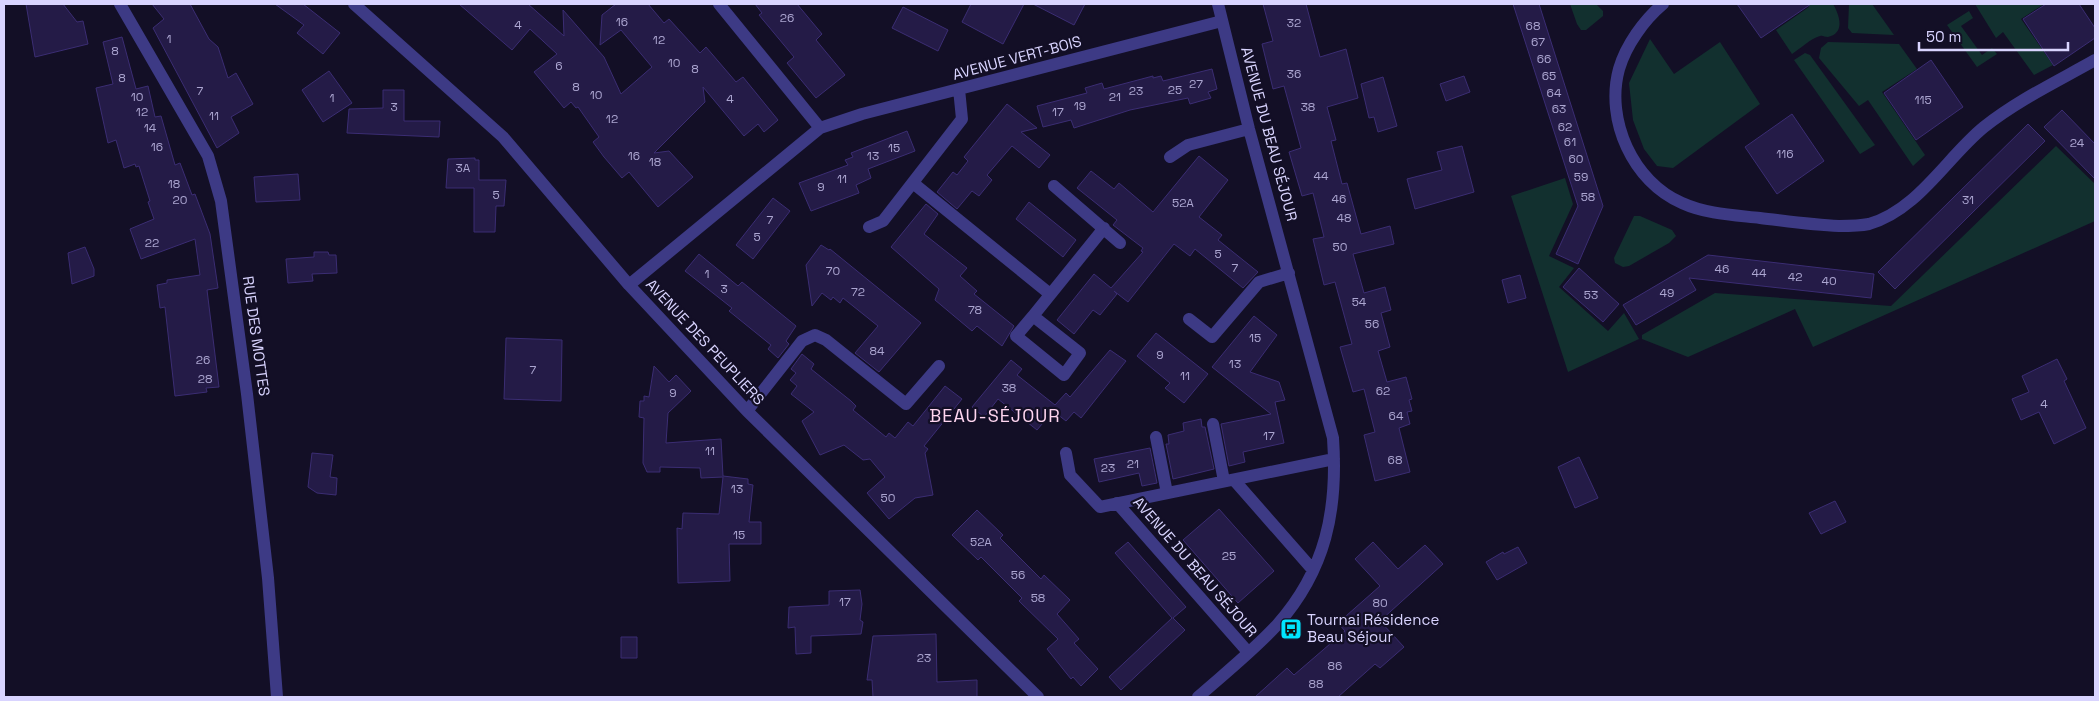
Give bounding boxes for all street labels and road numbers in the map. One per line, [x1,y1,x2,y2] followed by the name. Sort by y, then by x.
[950,31,1083,84] street label: AVENUE VERT-BOIS
[1237,45,1302,223] street label: AVENUE DU BEAU SÉJOUR
[239,275,274,397] street label: RUE DES MOTTES
[642,275,769,409] street label: AVENUE DES PEUPLIERS
[1129,493,1261,641] street label: AVENUE DU BEAU SÉJOUR

